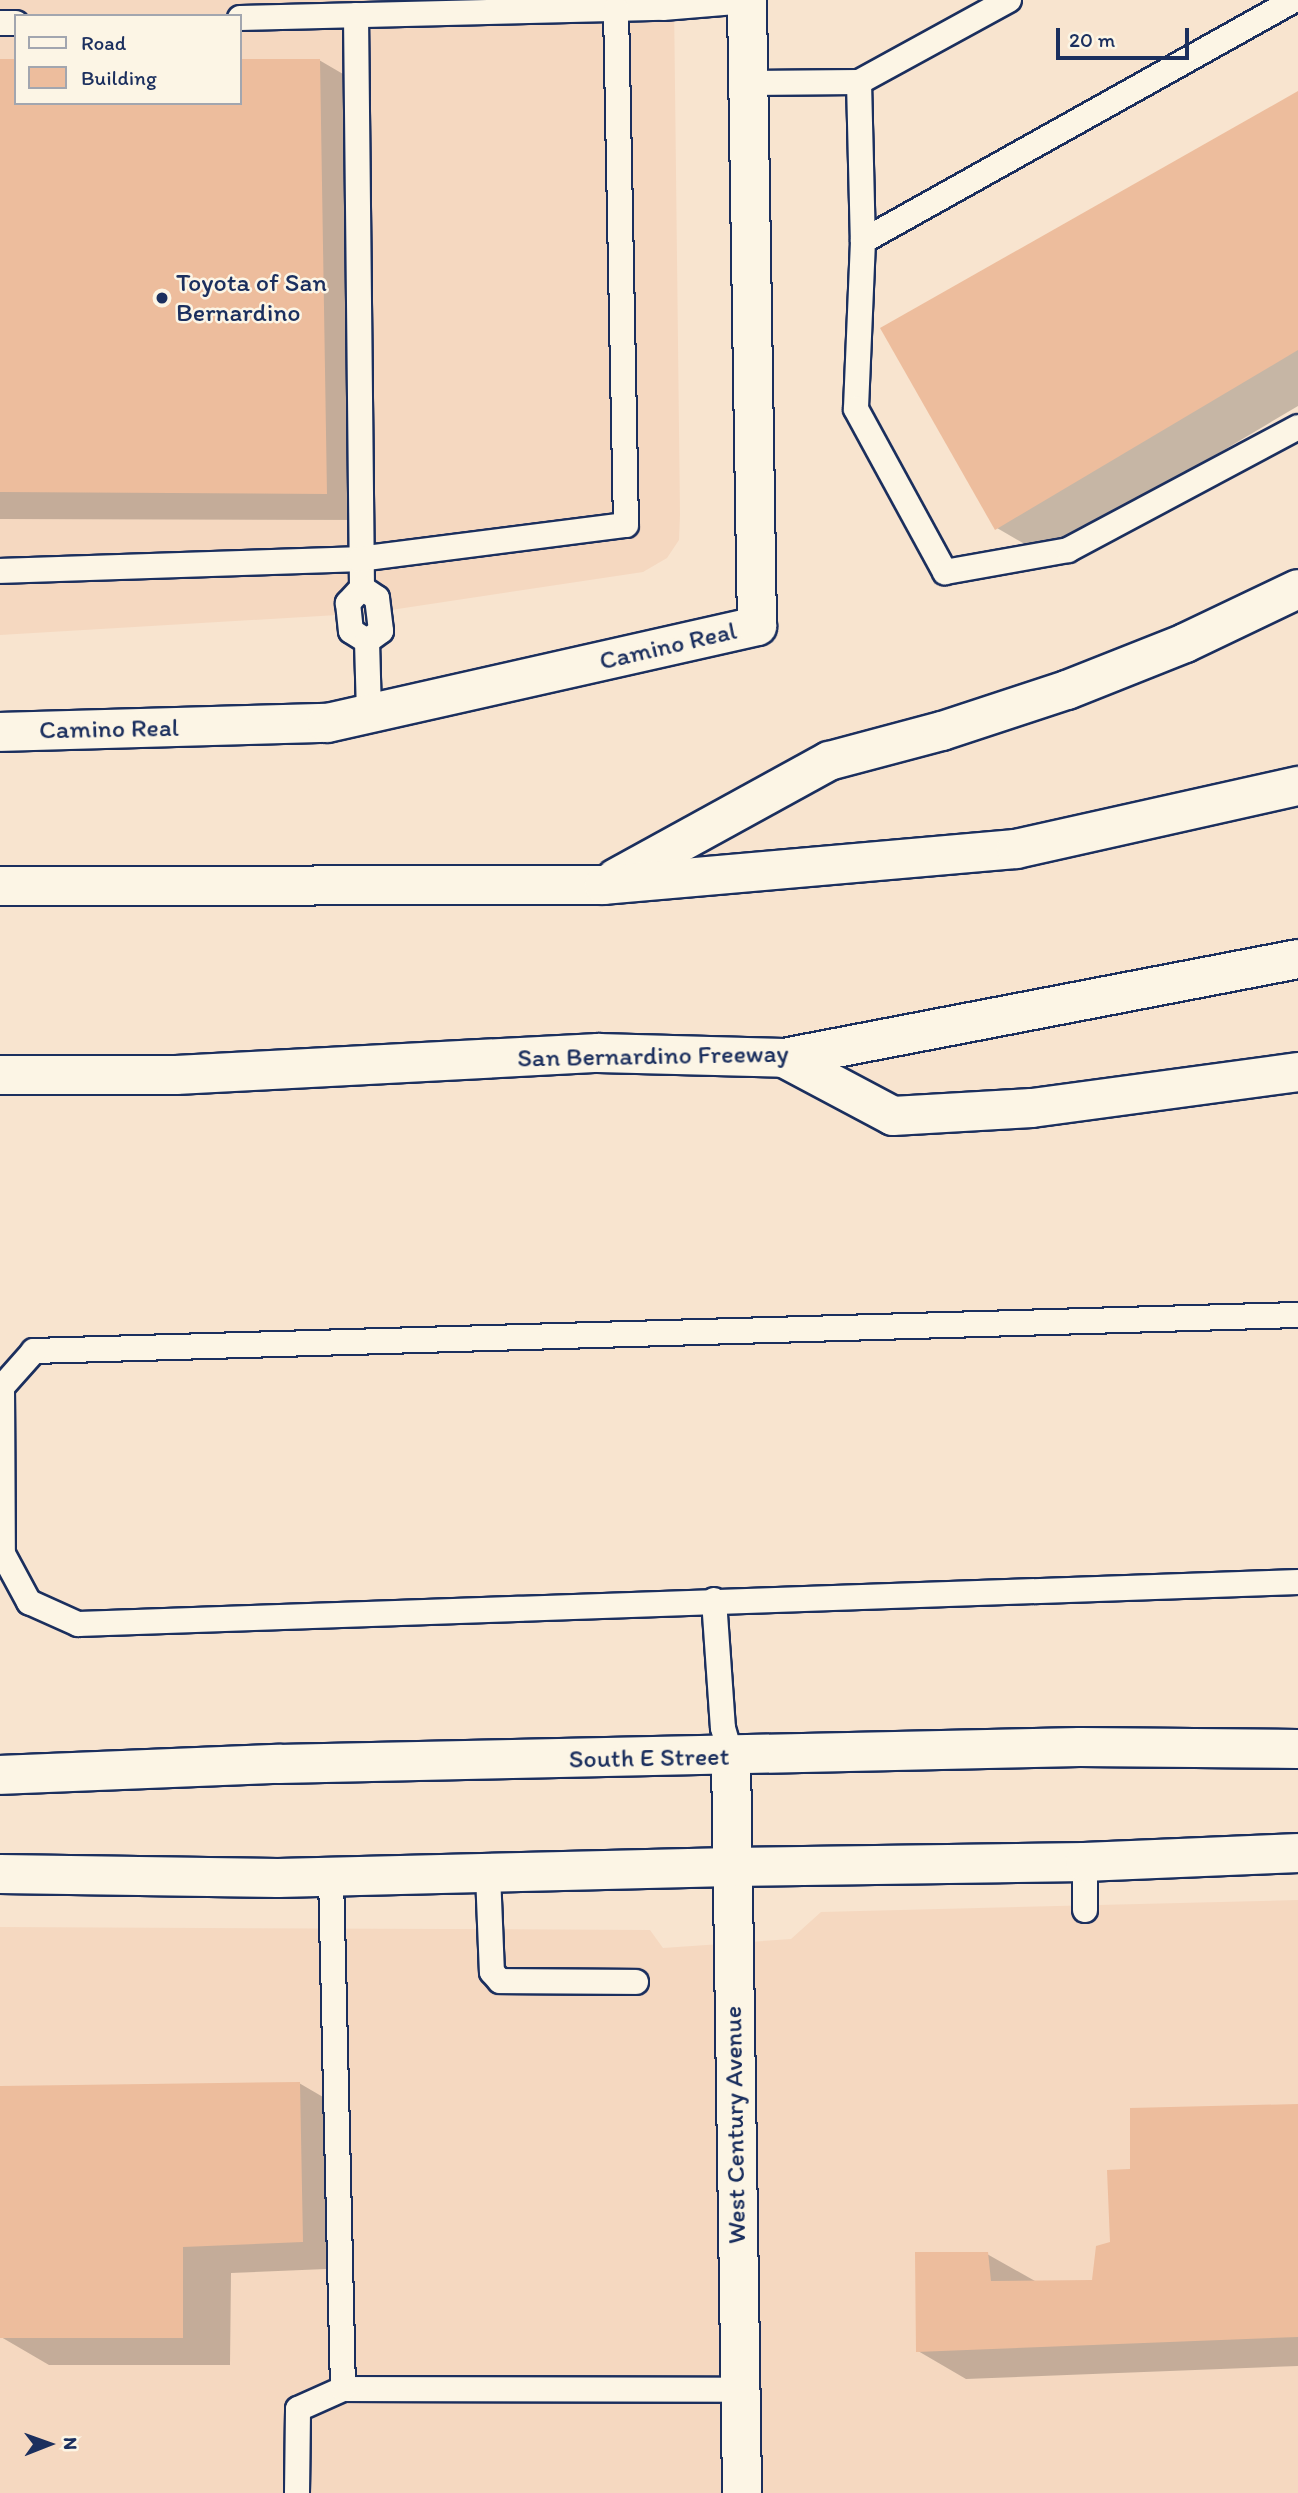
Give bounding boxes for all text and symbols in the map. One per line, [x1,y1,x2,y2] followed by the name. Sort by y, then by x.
[14,14,242,105] legend
[1060,14,1193,58] scale bar
[1069,27,1115,52] text: 20 m
[81,30,126,55] text: Road
[81,65,157,90] text: Building
[176,267,328,328] place label: Toyota of San Bernardino
[154,290,170,306] marker: Toyota of San Bernardino
[596,615,740,677] street label: Camino Real
[39,712,179,746] street label: Camino Real
[517,1038,789,1074] street label: San Bernardino Freeway
[569,1741,729,1775] street label: South E Street
[717,2006,753,2244] street label: West Century Avenue
[14,2409,84,2479] north arrow
[59,2437,82,2450] text: N

